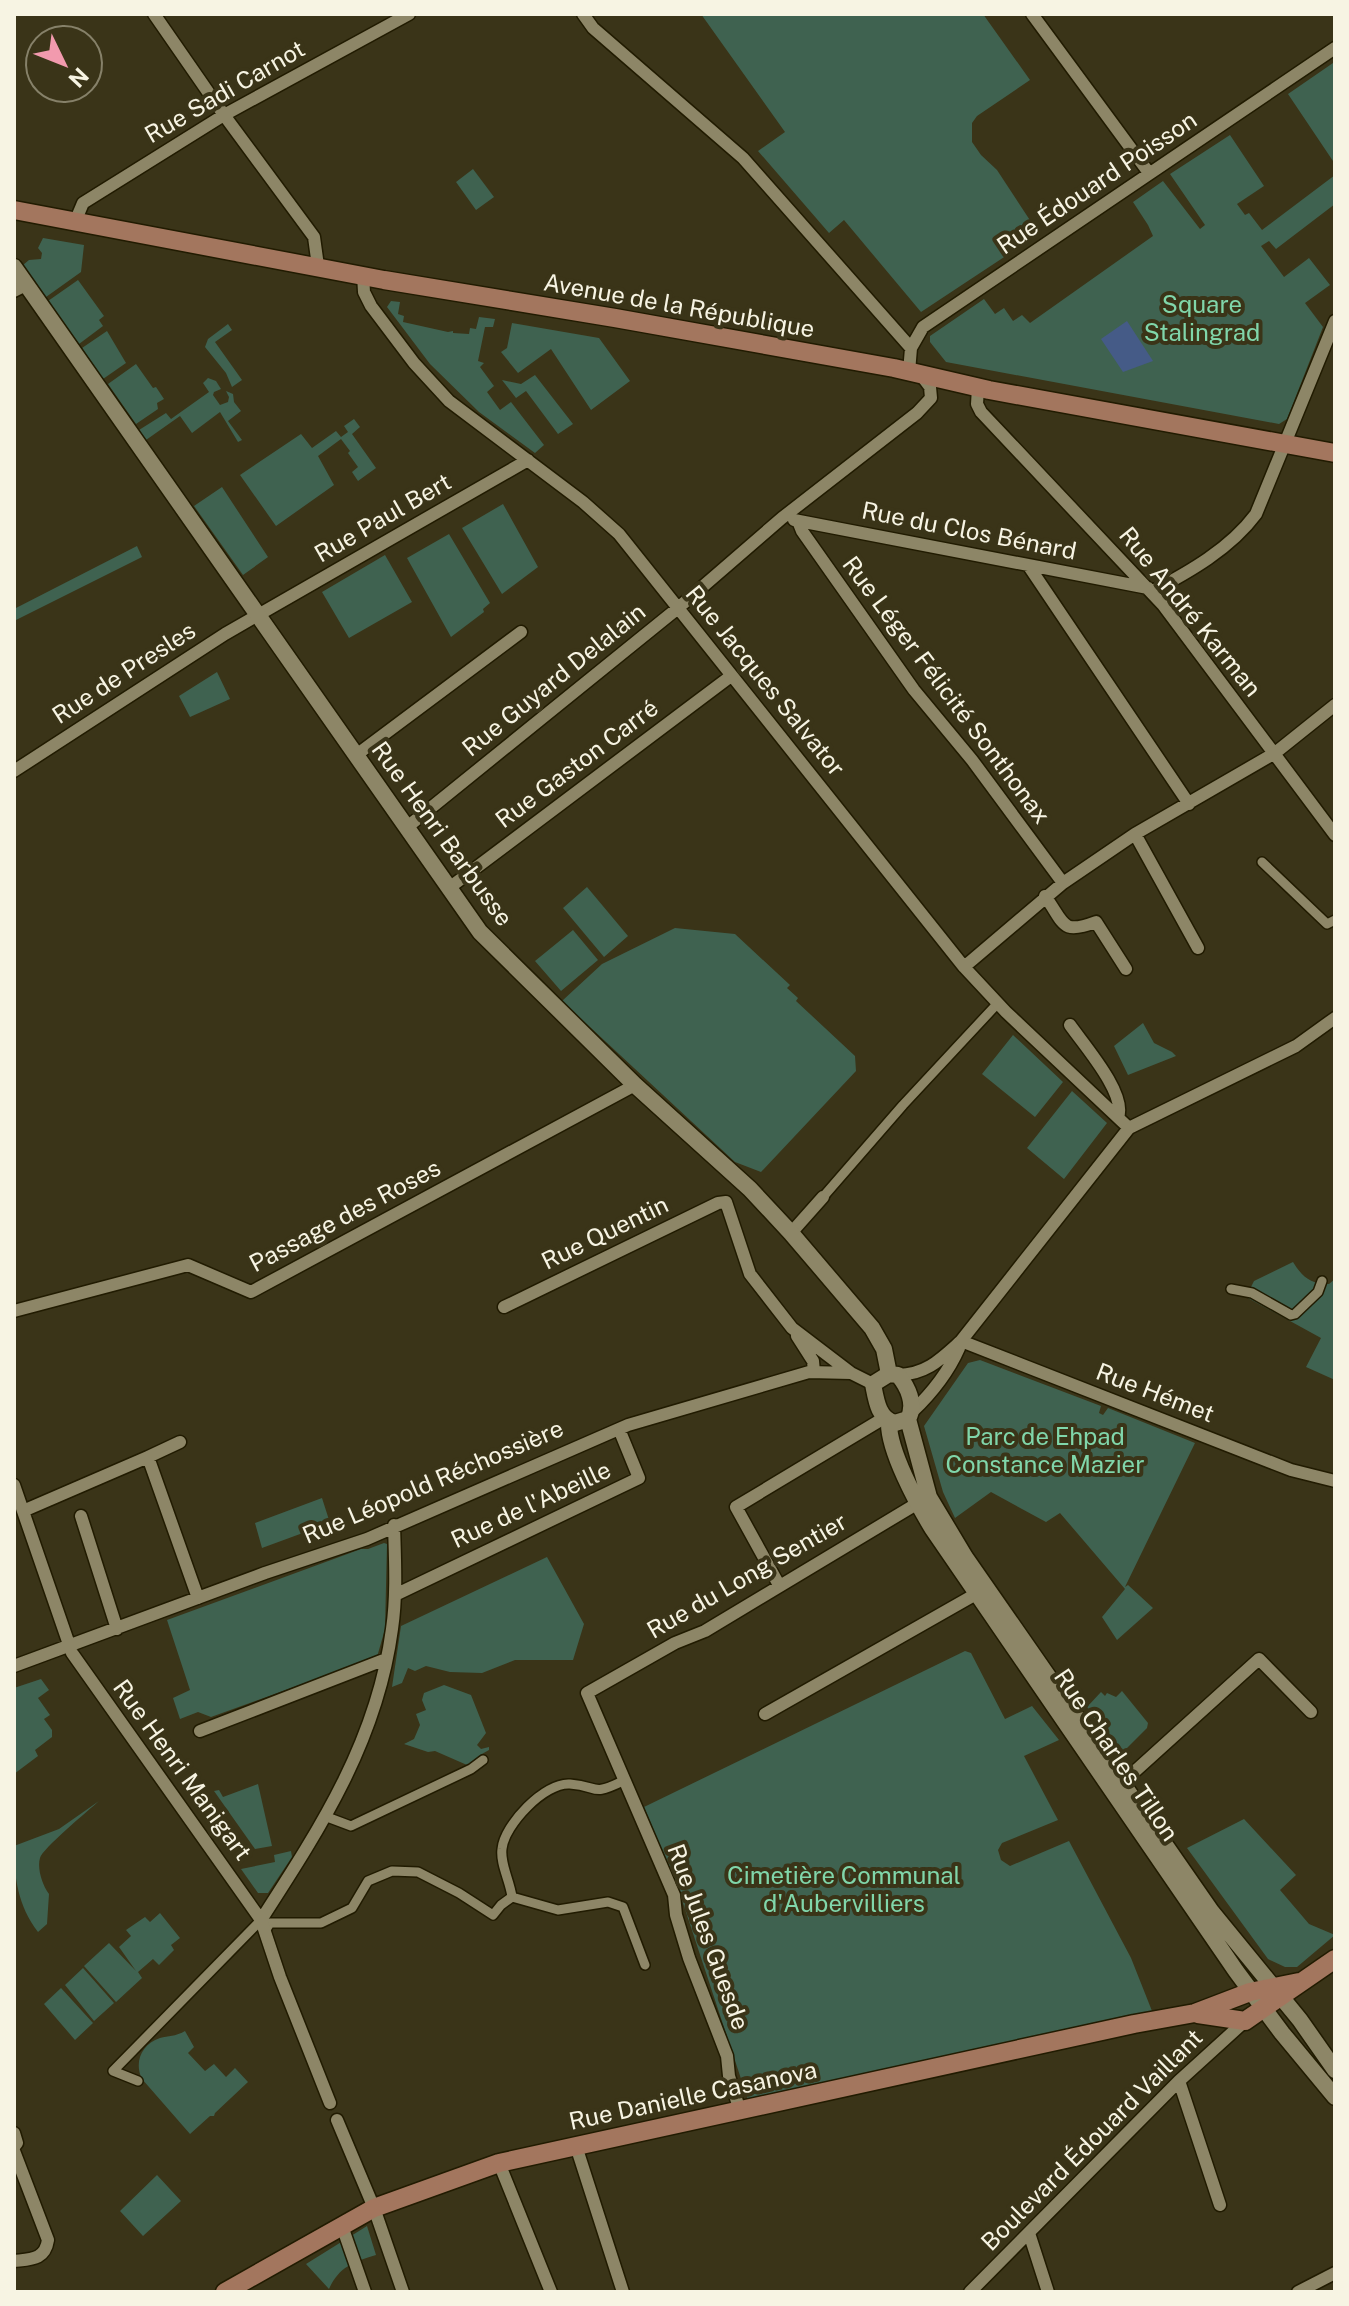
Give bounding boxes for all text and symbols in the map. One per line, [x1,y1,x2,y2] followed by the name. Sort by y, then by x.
[24,24,104,104] north arrow
[140,34,309,148] street label: Rue Sadi Carnot
[63,62,94,93] text: N
[991,105,1202,259] street label: Rue Édouard Poisson
[542,267,817,343] street label: Avenue de la République
[1144,290,1260,346] park label: Square Stalingrad
[309,467,456,567] street label: Rue Paul Bert
[860,495,1079,565] street label: Rue du Clos Bénard
[1114,521,1268,702] street label: Rue André Karman
[837,550,1056,829] street label: Rue Léger Félicité Sonthonax
[680,579,851,781] street label: Rue Jacques Salvator
[456,597,650,762] street label: Rue Guyard Delalain
[47,615,200,729] street label: Rue de Presles
[490,693,663,833] street label: Rue Gaston Carré
[367,736,519,931] street label: Rue Henri Barbusse
[244,1153,445,1277] street label: Passage des Roses
[537,1189,672,1275] street label: Rue Quentin
[1092,1357,1218,1427] street label: Rue Hémet
[298,1413,567,1549] street label: Rue Léopold Réchossière
[945,1422,1145,1478] park label: Parc de Ehpad Constance Mazier
[446,1455,615,1553] street label: Rue de l'Abeille
[642,1507,851,1644] street label: Rue du Long Sentier
[1049,1663,1185,1846] street label: Rue Charles Tillon
[108,1674,258,1865] street label: Rue Henri Manigart
[662,1840,756,2033] street label: Rue Jules Guesde
[727,1861,961,1917] park label: Cimetière Communal d'Aubervilliers
[975,2023,1208,2256] street label: Boulevard Édouard Vaillant
[566,2055,819,2135] street label: Rue Danielle Casanova

